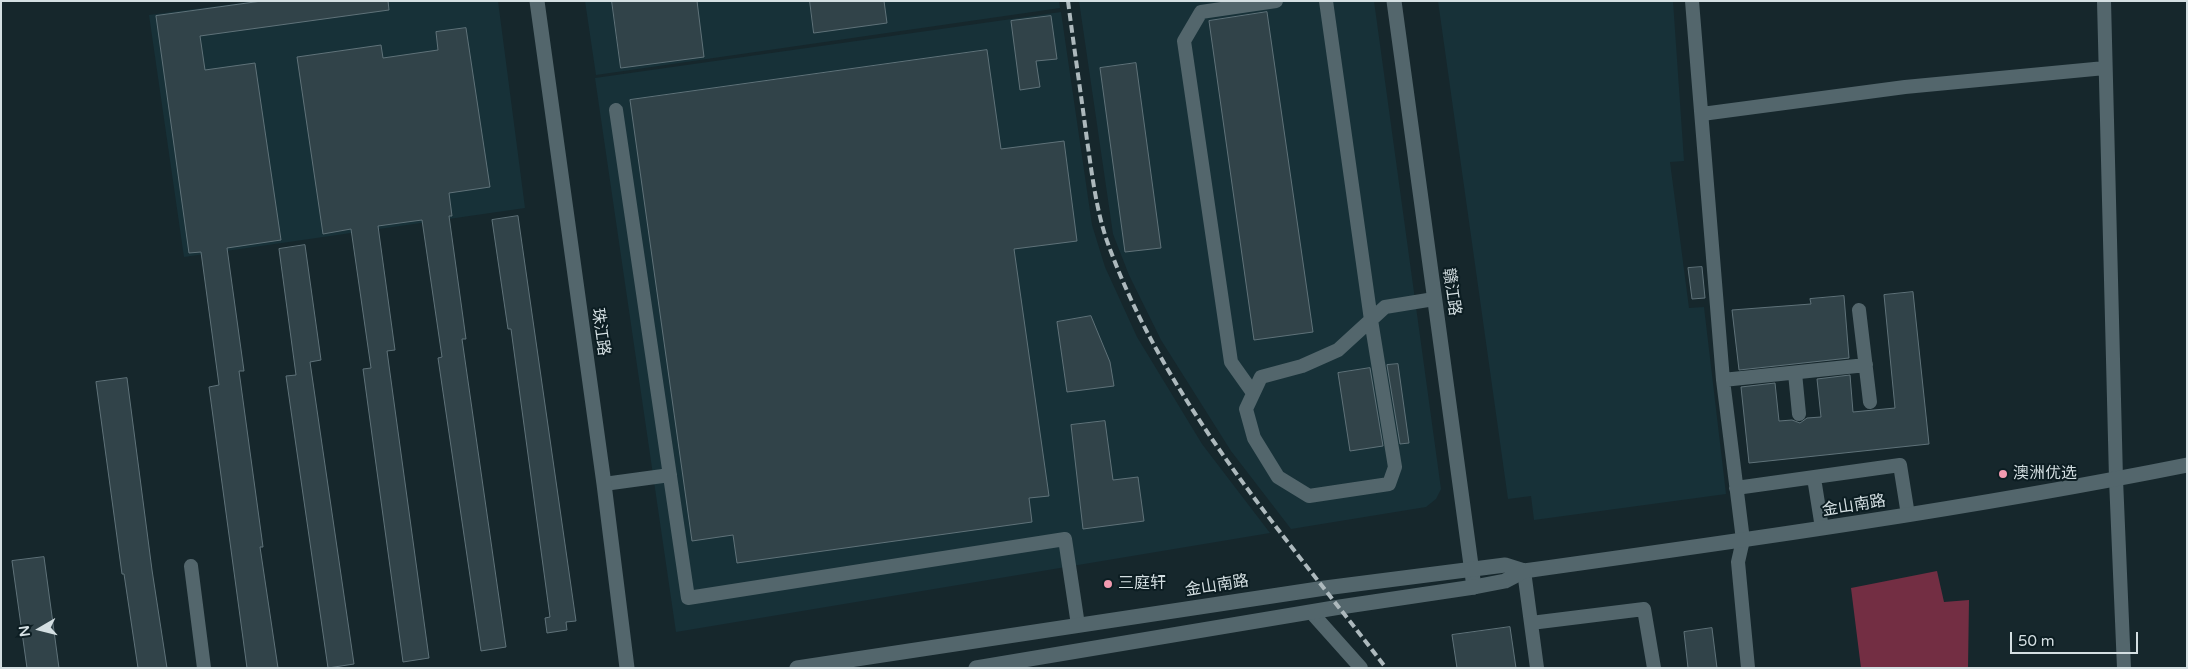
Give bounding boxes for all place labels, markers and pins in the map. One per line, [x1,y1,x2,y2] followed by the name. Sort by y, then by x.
[2013,464,2077,484] place label: 澳洲优选
[1997,468,2009,480] marker: 澳洲优选
[1118,574,1166,594] place label: 三庭轩
[1102,578,1114,590] marker: 三庭轩

